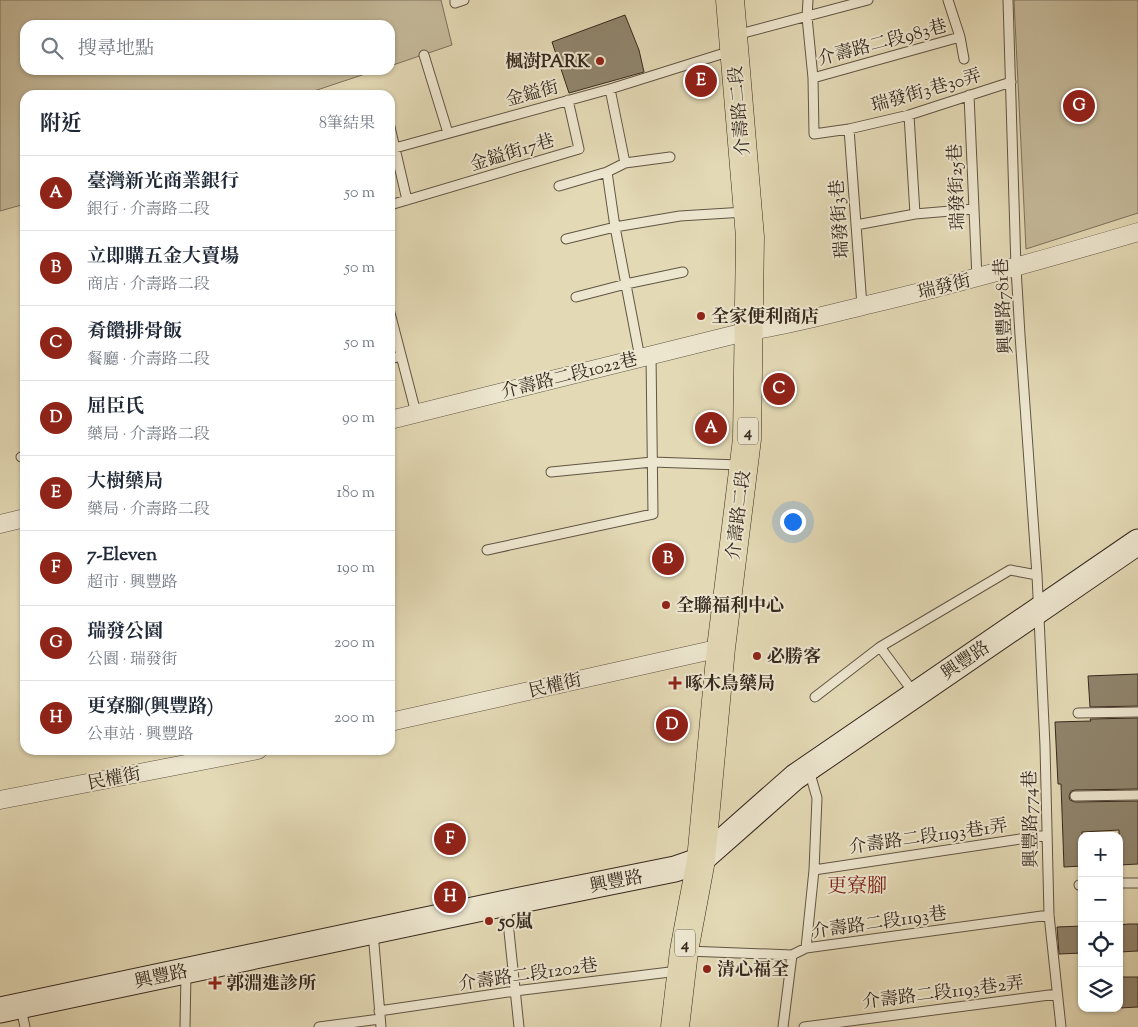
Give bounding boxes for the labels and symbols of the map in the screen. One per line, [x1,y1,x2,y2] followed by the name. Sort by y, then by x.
[815,14,950,74] street label: 介壽路二段983巷
[505,50,591,76] place label: 楓澍PARK
[594,55,606,67] marker: 楓澍PARK
[685,62,717,100] pin: E
[868,64,985,120] street label: 瑞發街3巷30弄
[724,65,758,157] street label: 介壽路二段
[503,75,562,114] street label: 金鎰街
[1063,87,1095,125] pin: G
[467,129,558,179] street label: 金鎰街17巷
[943,143,973,231] street label: 瑞發街25巷
[825,178,857,259] street label: 瑞發街3巷
[989,257,1020,355] street label: 興豐路781巷
[915,269,974,307] street label: 瑞發街
[711,305,819,331] place label: 全家便利商店
[695,310,707,322] marker: 全家便利商店
[498,347,641,407] street label: 介壽路二段1022巷
[763,370,795,408] pin: C
[695,409,727,447] pin: A
[738,418,758,444] road number: 4
[722,469,758,561] street label: 介壽路二段
[780,509,806,535] your location
[652,540,684,578] pin: B
[676,594,784,620] place label: 全聯福利中心
[660,599,672,611] marker: 全聯福利中心
[936,636,996,688] street label: 興豐路
[767,645,821,671] place label: 必勝客
[751,650,763,662] marker: 必勝客
[526,668,585,706] street label: 民權街
[685,672,775,698] place label: 啄木鳥藥局
[669,677,681,689] marker: 啄木鳥藥局
[656,706,688,744] pin: D
[85,762,143,798] street label: 民權街
[1018,770,1046,868] street label: 興豐路774巷
[847,814,1009,862] street label: 介壽路二段1193巷1弄
[434,820,466,858] pin: F
[587,865,645,901] street label: 興豐路
[827,873,887,902] district label: 更寮腳
[434,878,466,916] pin: H
[810,902,948,946] street label: 介壽路二段1193巷
[497,910,533,936] place label: 50嵐
[483,915,495,927] marker: 50嵐
[675,930,695,956] road number: 4
[457,953,600,999] street label: 介壽路二段1202巷
[717,958,789,984] place label: 清心福全
[132,960,191,996] street label: 興豐路
[701,963,713,975] marker: 清心福全
[861,971,1025,1017] street label: 介壽路二段1193巷2弄
[226,972,317,998] place label: 郭淵進診所
[208,976,222,990] marker: 郭淵進診所

